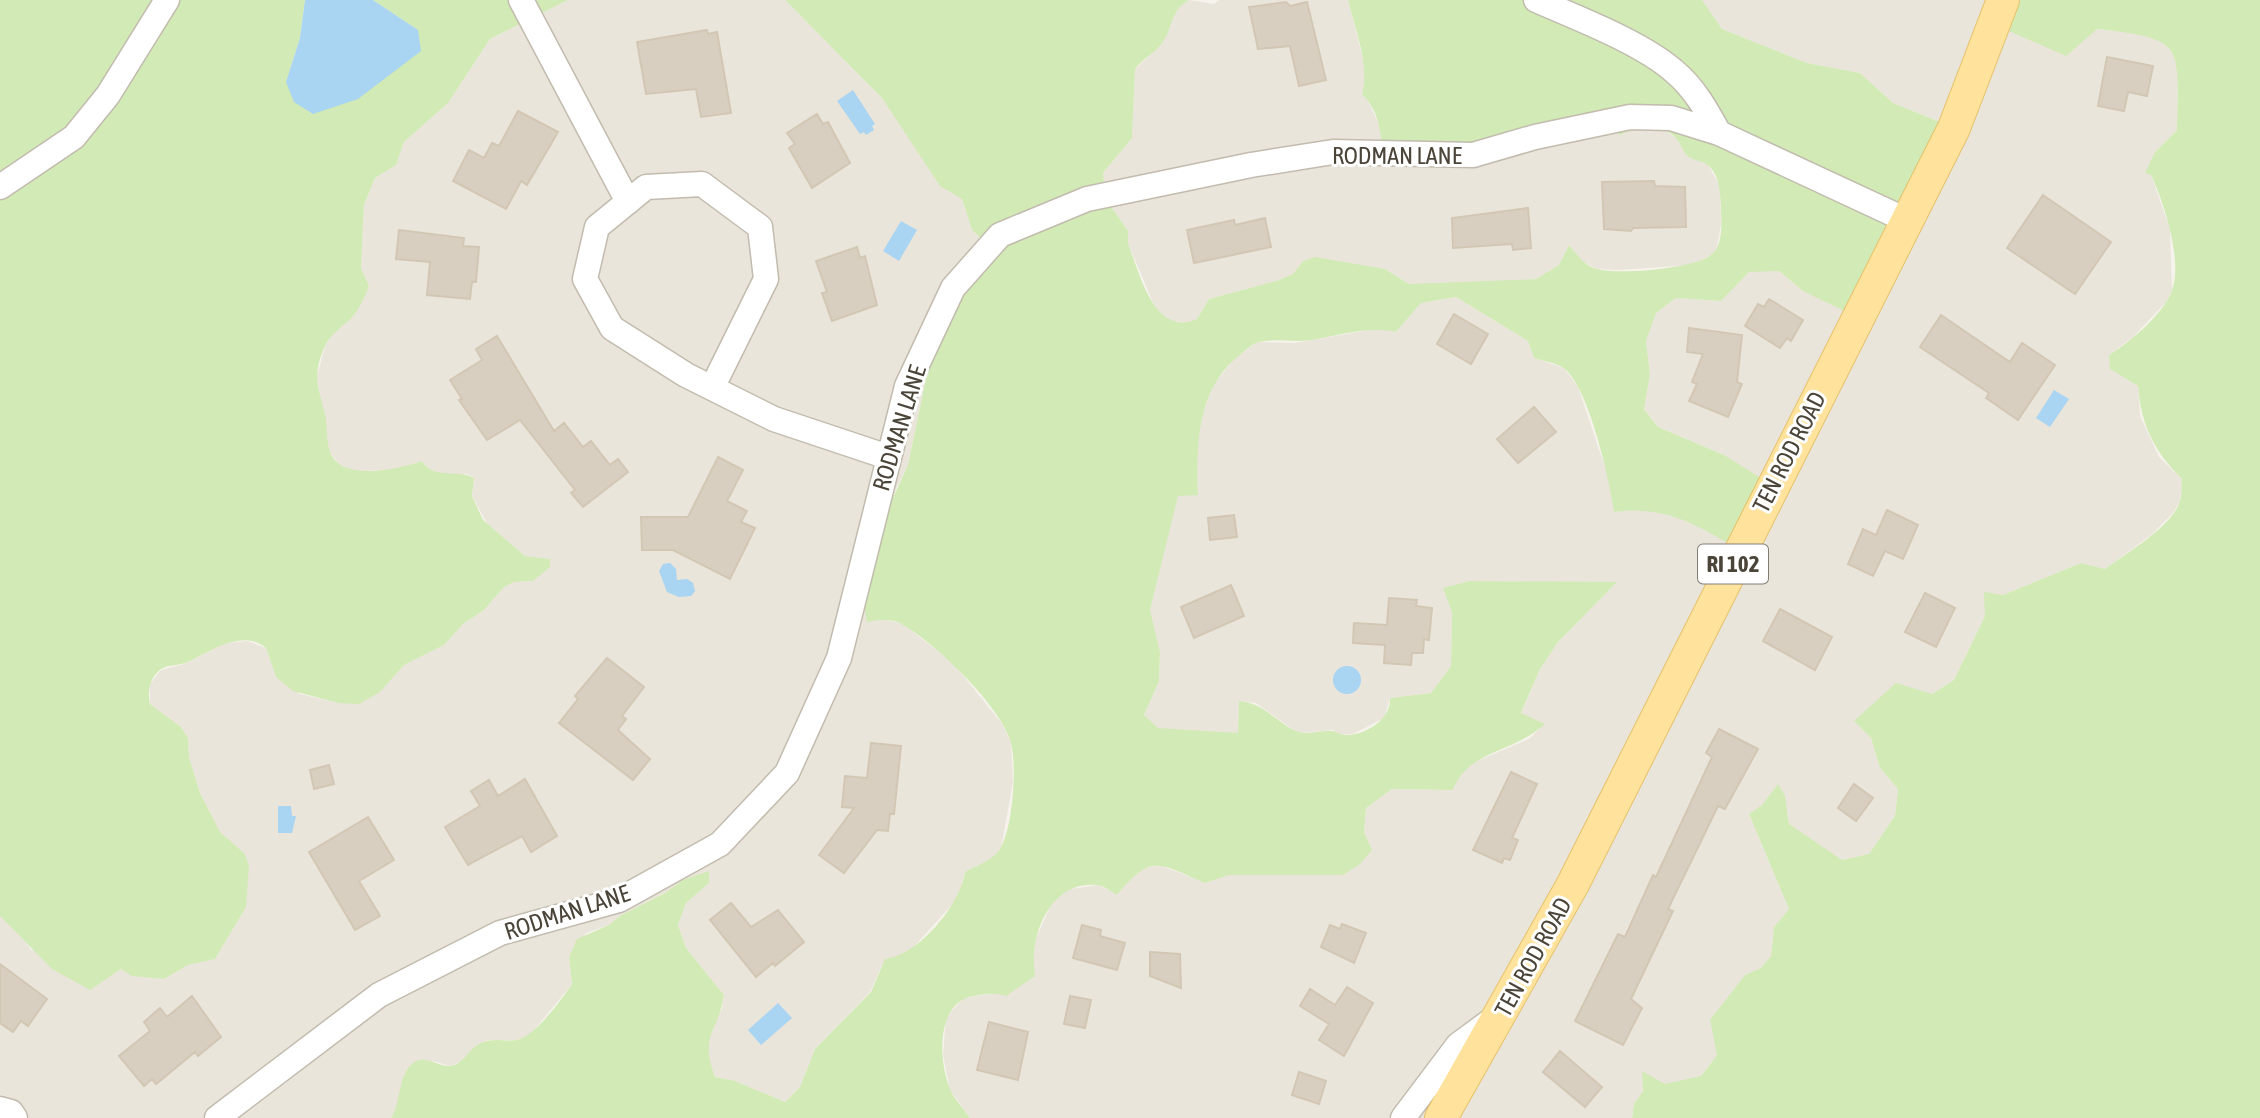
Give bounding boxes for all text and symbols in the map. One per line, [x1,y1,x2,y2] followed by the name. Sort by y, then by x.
[1332,142,1462,169] street label: RODMAN LANE
[867,362,931,494] street label: RODMAN LANE
[1747,387,1831,517] street label: TEN ROD ROAD
[1698,544,1768,584] road number: RI 102
[501,879,633,945] street label: RODMAN LANE
[1489,893,1577,1021] street label: TEN ROD ROAD

